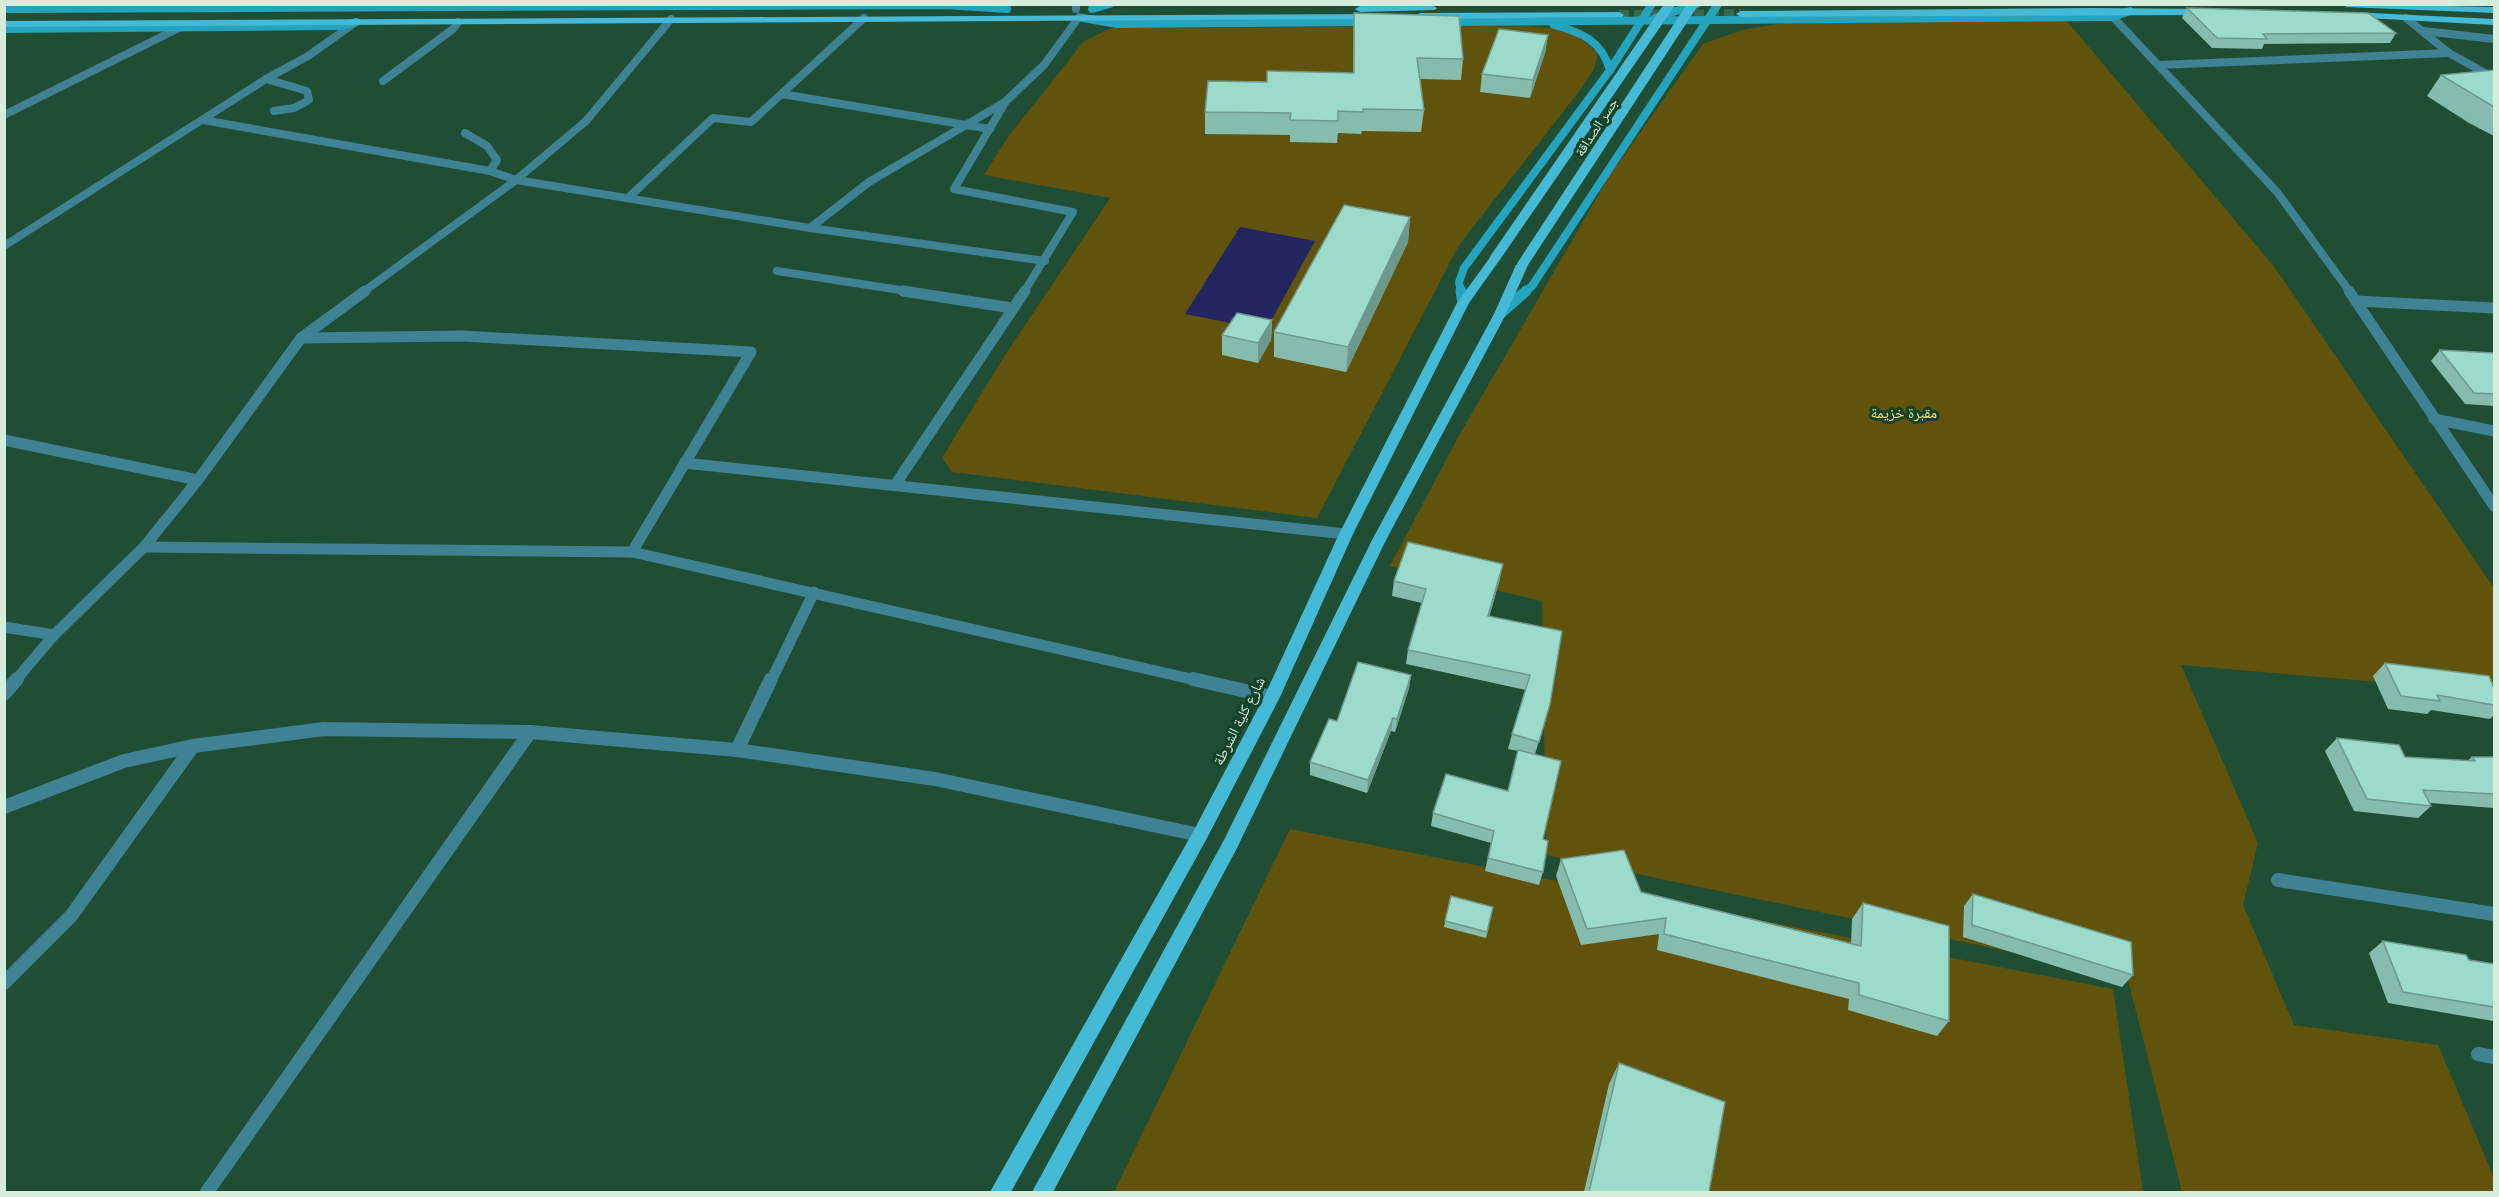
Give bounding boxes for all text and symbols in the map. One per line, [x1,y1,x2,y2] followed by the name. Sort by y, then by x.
[1570,94,1622,160] street label: جسر الصداقة
[1871,402,1937,423] park label: مقبرة خزيمة
[1207,673,1270,769] street label: شارع كلية الشرطة

